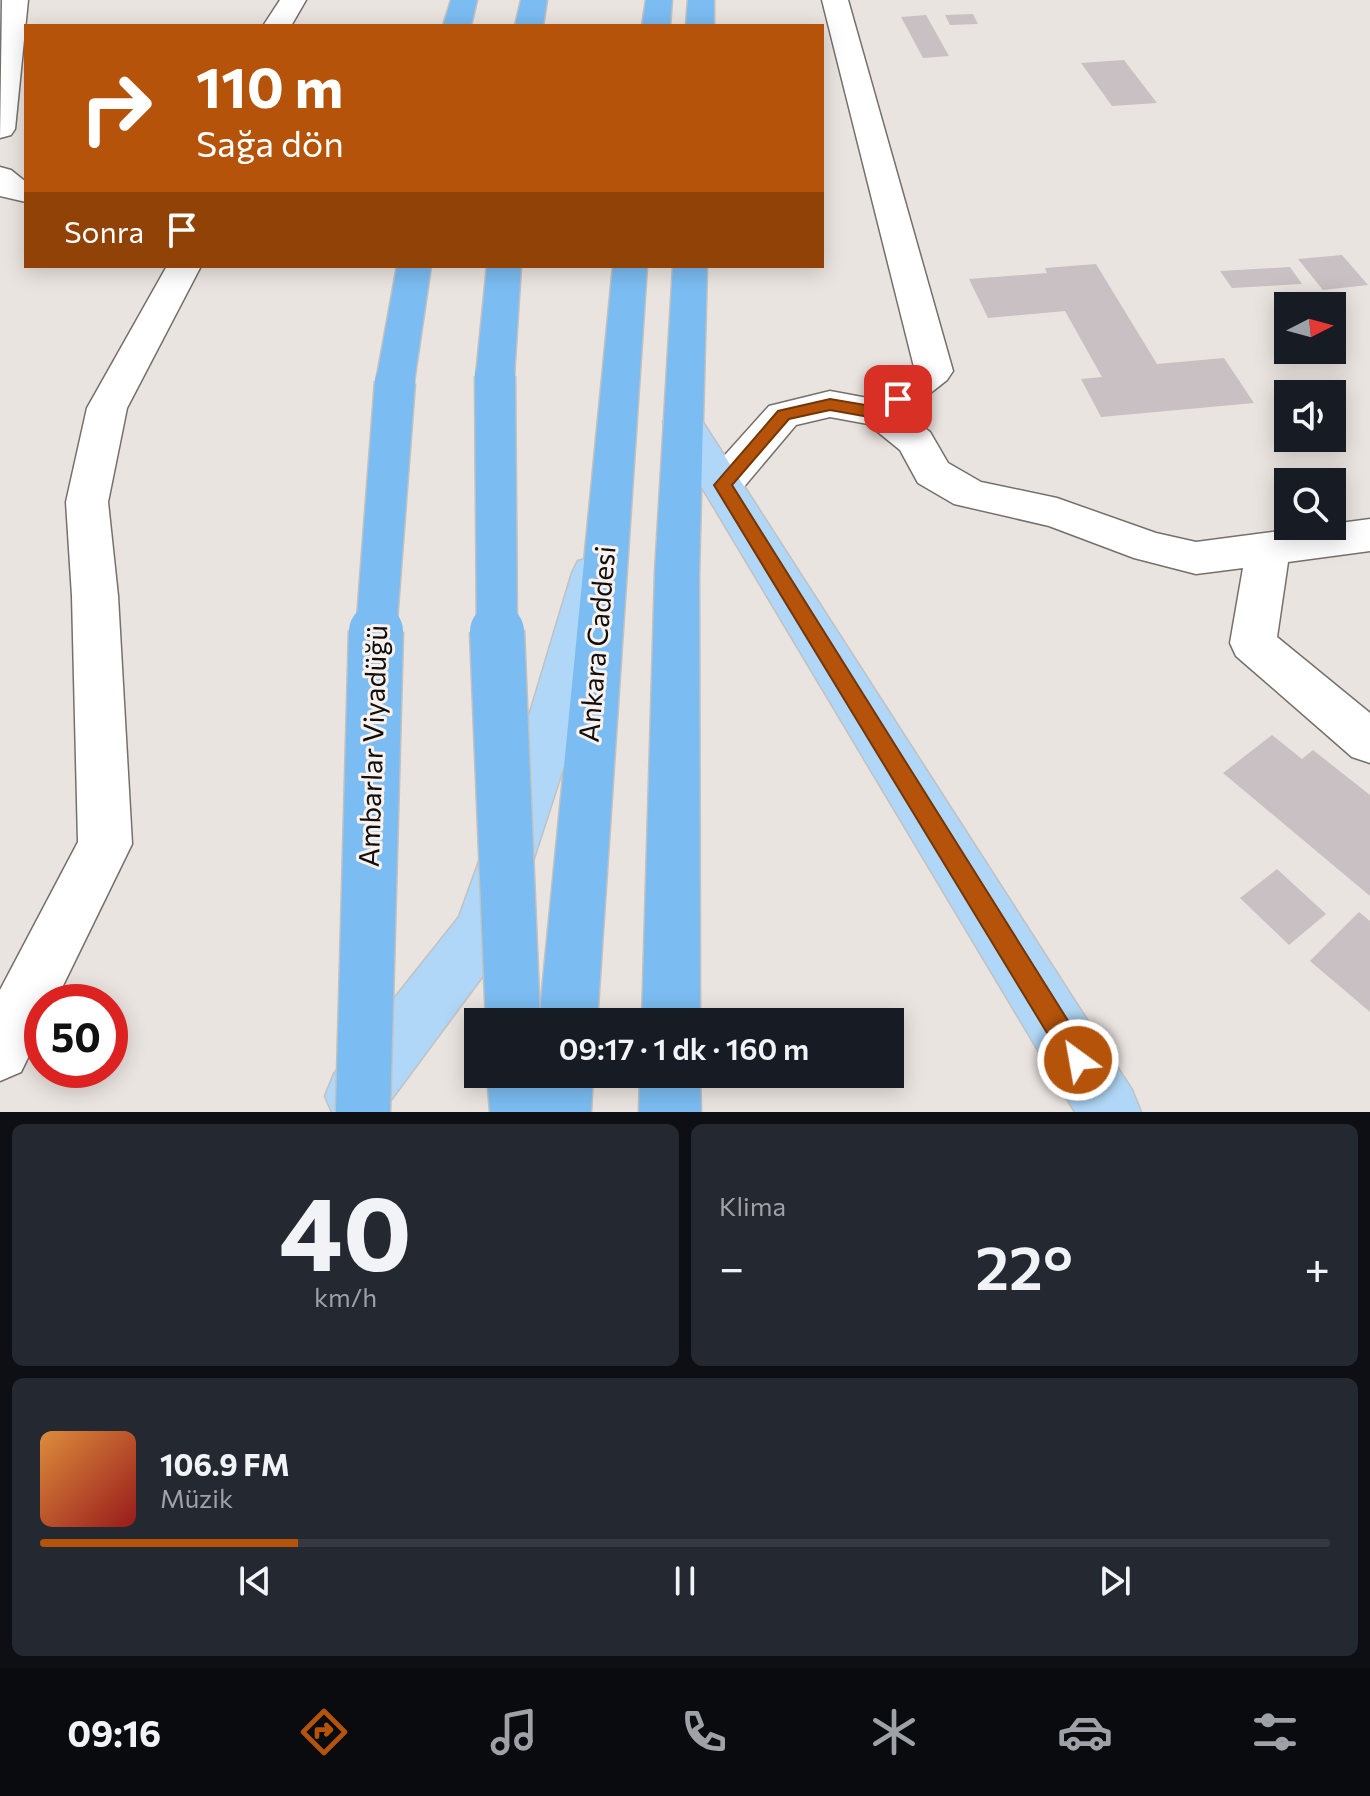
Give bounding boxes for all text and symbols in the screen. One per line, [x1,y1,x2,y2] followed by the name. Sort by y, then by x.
[196,51,343,120] text: 110 m
[64,56,168,160] icon: right
[196,120,344,164] text: Sağa dön
[160,208,204,252] icon: arrive
[64,212,144,249] text: Sonra
[1274,292,1346,364] north arrow
[1274,292,1346,540] map controls
[864,365,932,433] pin
[876,377,920,421] icon: arrive
[1274,380,1346,452] button: sound
[1274,468,1346,540] button: search
[570,544,622,744] street label: Ankara Caddesi
[351,624,393,868] street label: Ambarlar Viyadüğü
[24,984,128,1088] speed limit sign: 50
[1036,1018,1120,1102] position arrow
[559,1029,809,1066] text: 09:17 · 1 dk · 160 m
[279,1165,412,1292] text: 40
[719,1190,786,1221] text: Klima
[975,1229,1073,1302] text: 22°
[719,1239,744,1293] text: −
[1304,1239,1330,1293] text: +
[314,1281,377,1312] text: km/h
[160,1445,290,1482] text: 106.9 FM
[160,1482,233,1513] text: Müzik
[233,1559,277,1603] icon: previous
[663,1559,707,1603] icon: pause
[1093,1559,1137,1603] icon: next
[296,1704,352,1760] icon: directions
[486,1704,542,1760] icon: music
[676,1704,732,1760] icon: phone
[866,1704,922,1760] icon: climate
[1057,1704,1113,1760] icon: car
[1247,1704,1303,1760] icon: filters
[67,1710,161,1754] text: 09:16

